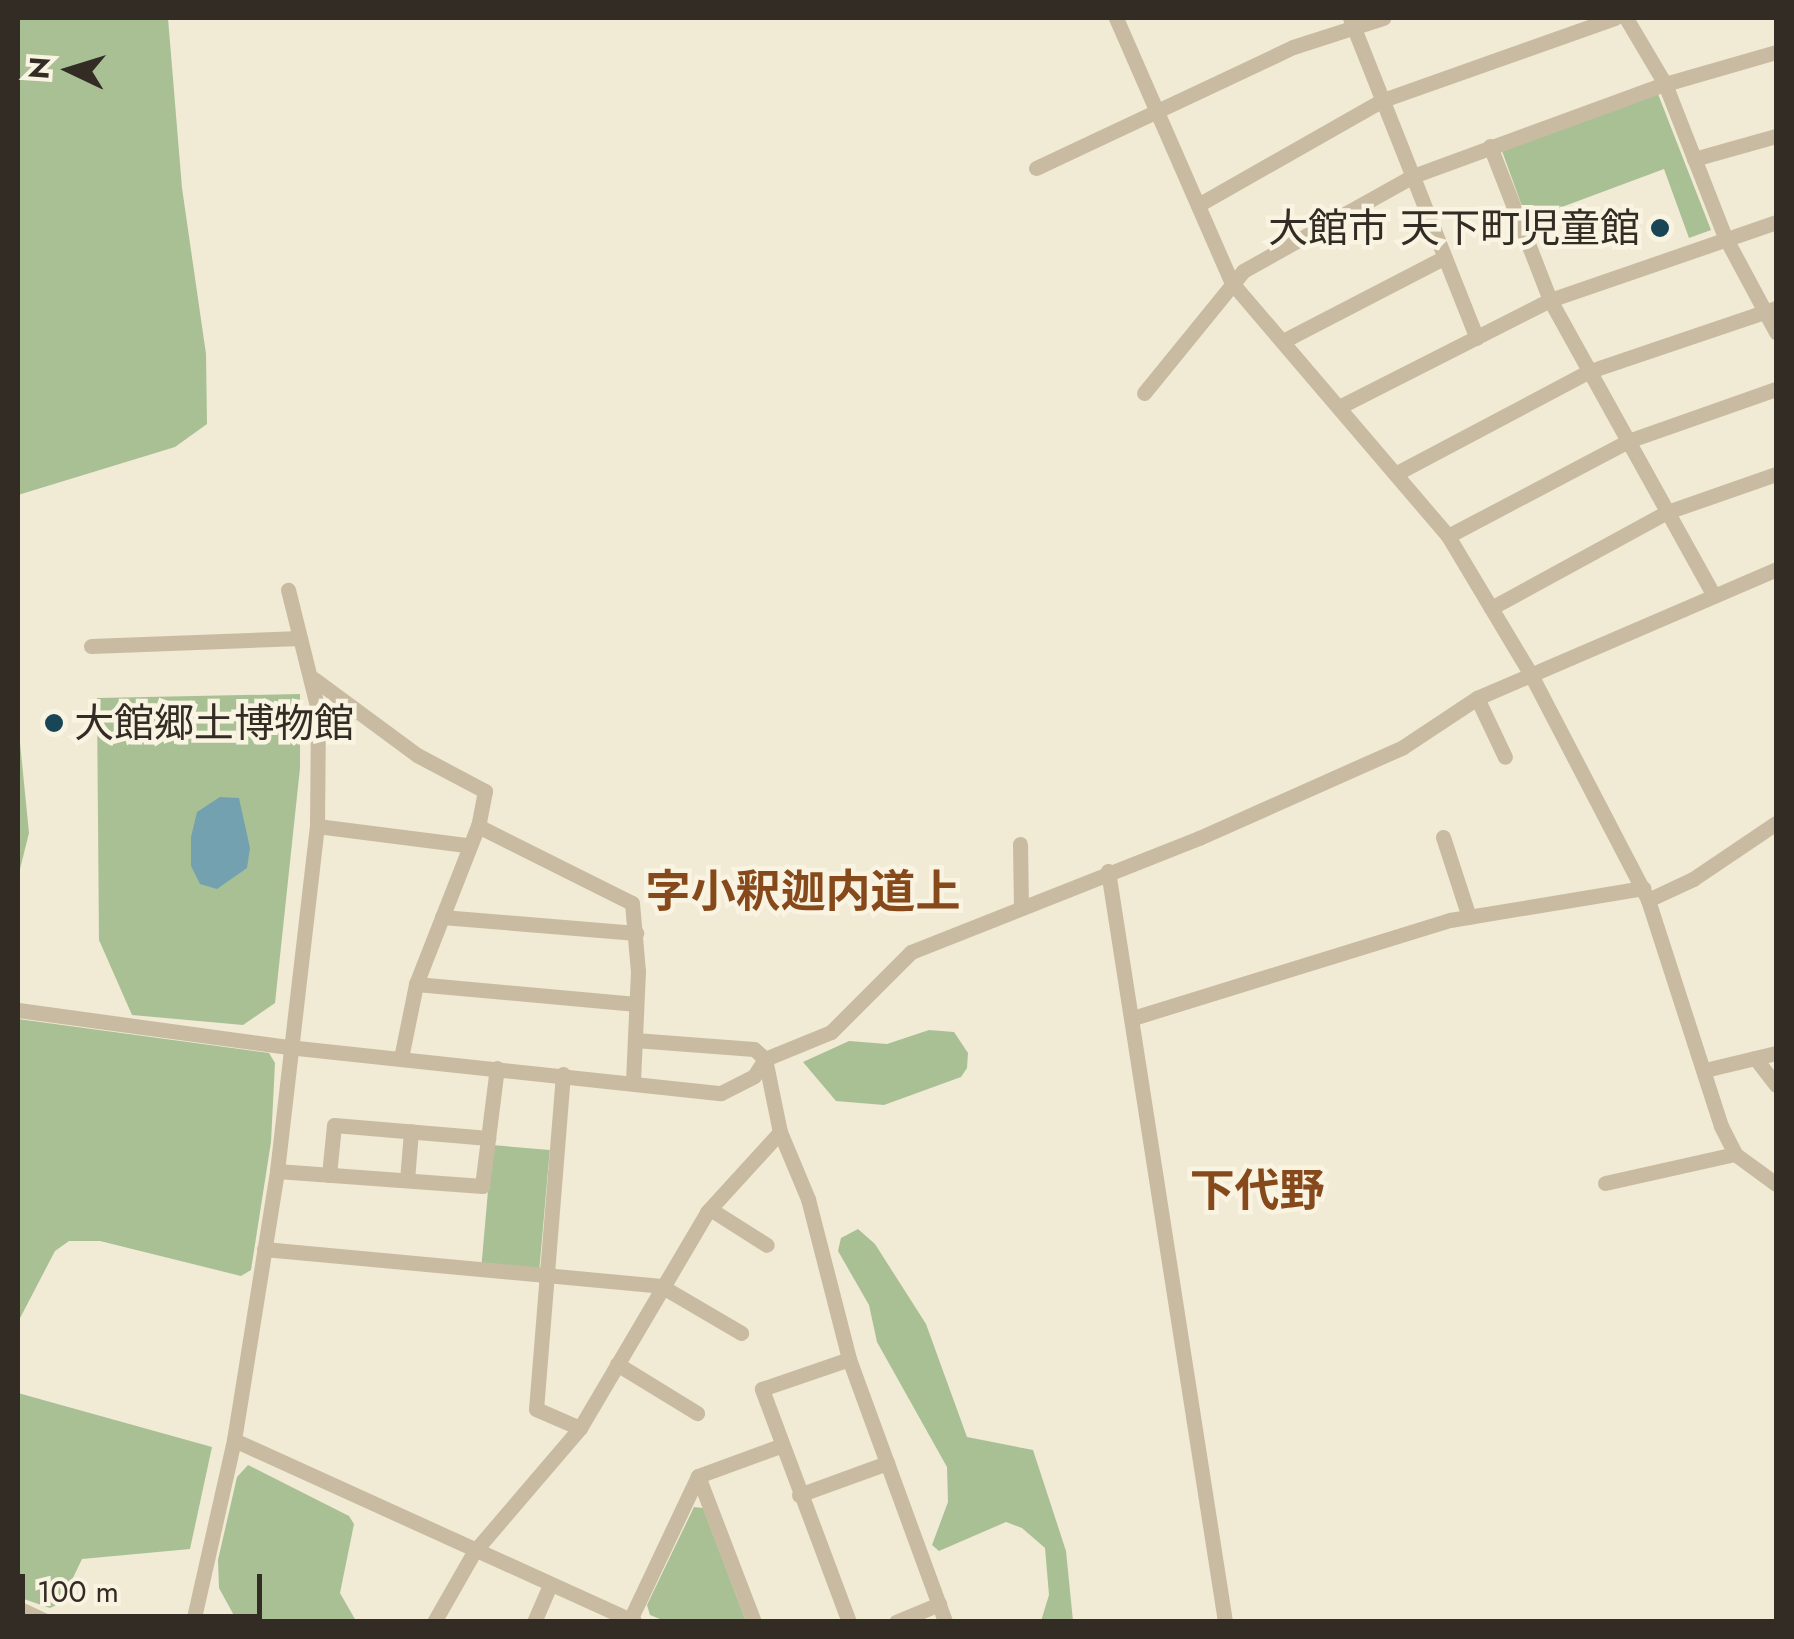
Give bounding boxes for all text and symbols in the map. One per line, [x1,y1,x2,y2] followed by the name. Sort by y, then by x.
[20,20,120,120] north arrow
[18,55,61,80] text: N
[1268,204,1640,252] place label: 大館市 天下町児童館
[1649,217,1671,239] marker: 大館市 天下町児童館
[74,699,354,747] place label: 大館郷土博物館
[43,712,65,734] marker: 大館郷土博物館
[646,865,960,919] district label: 字小釈迦内道上
[1190,1164,1324,1218] district label: 下代野
[25,1554,268,1616] scale bar
[37,1570,119,1613] text: 100 m

